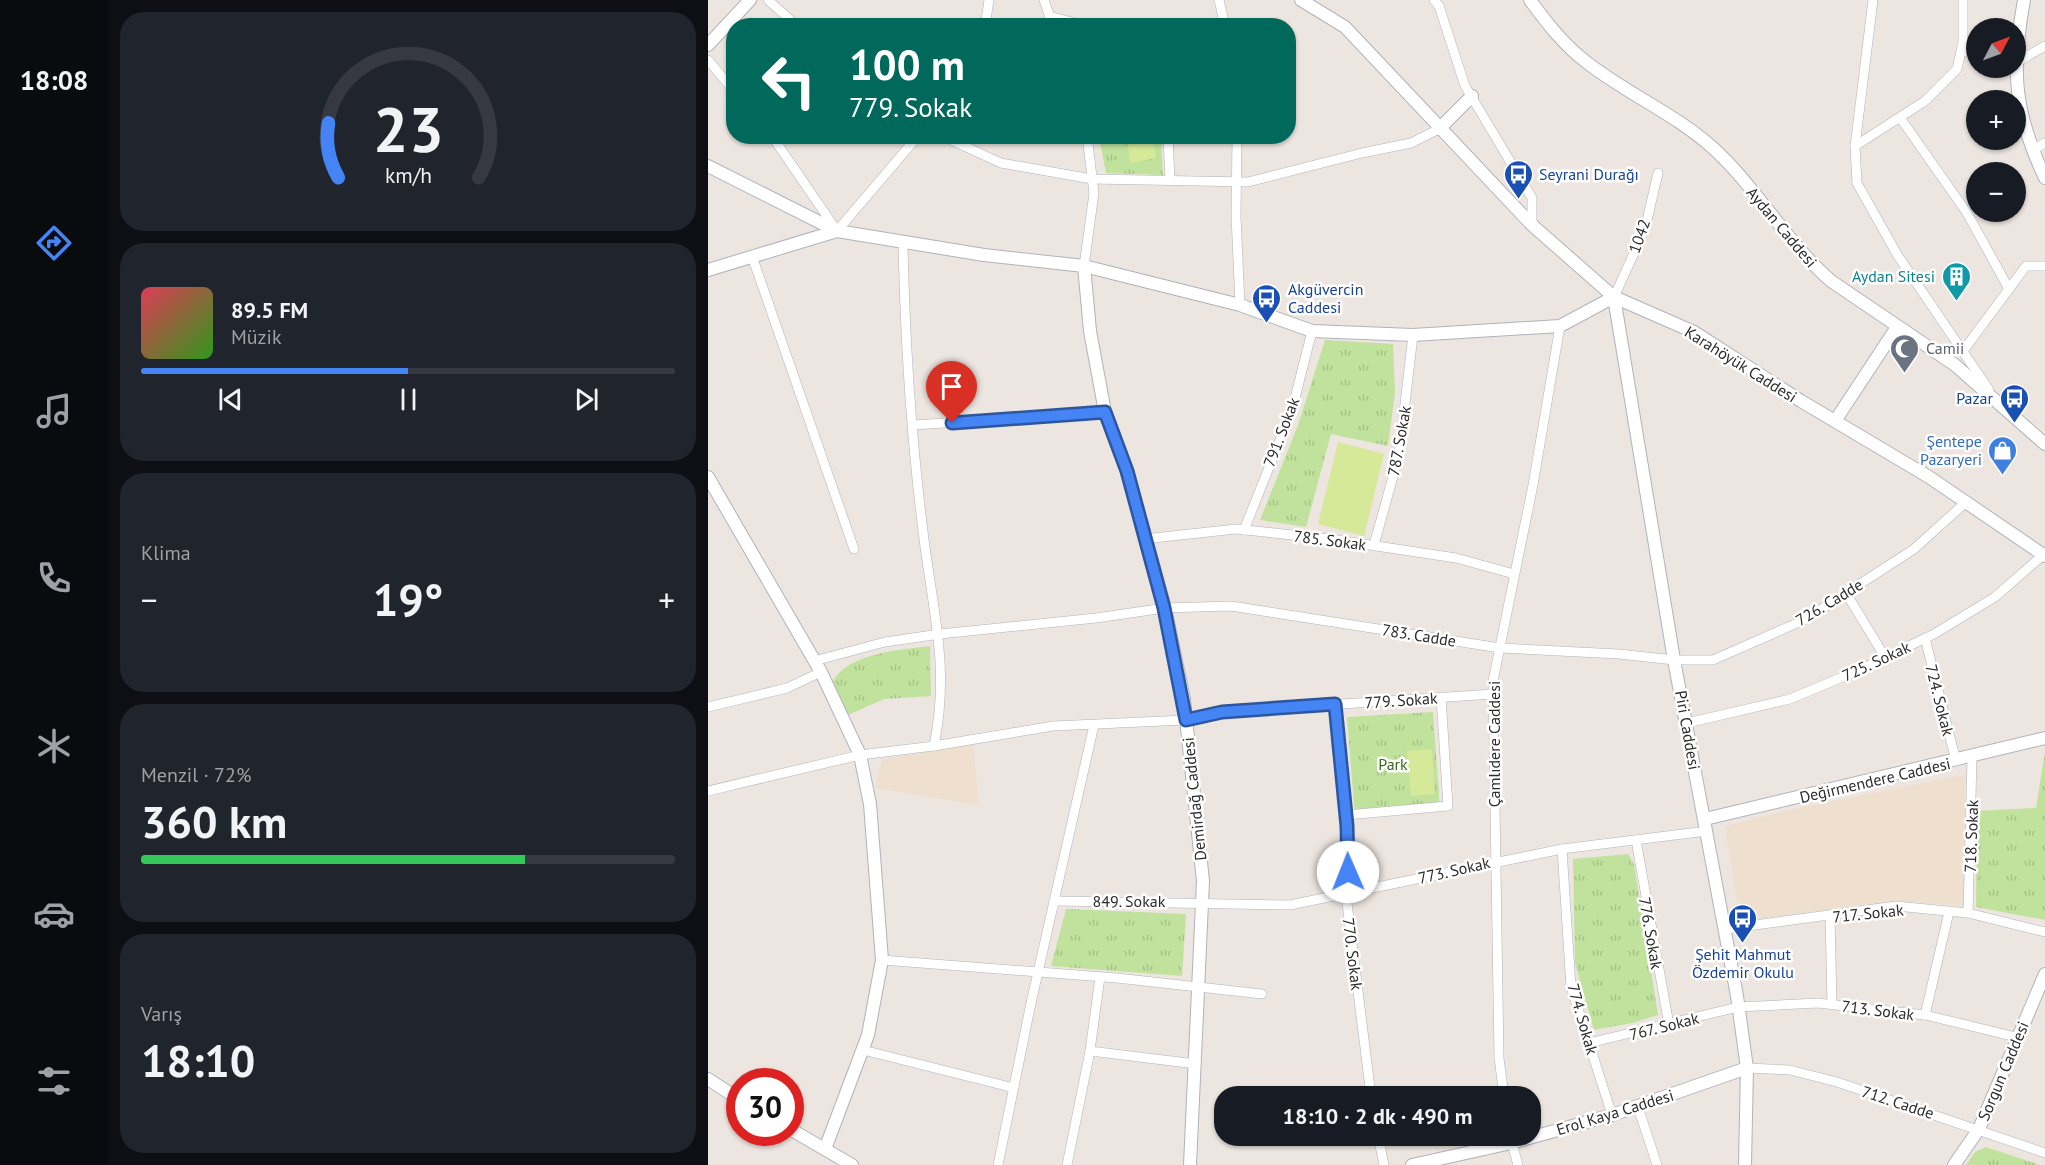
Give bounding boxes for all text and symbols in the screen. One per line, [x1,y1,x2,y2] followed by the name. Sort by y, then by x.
[1966,18,2026,78] north arrow
[1966,18,2026,222] map controls
[849,37,965,92] text: 100 m
[750,42,828,120] icon: left
[20,63,88,97] text: 18:08
[373,88,443,169] text: 23
[849,90,972,124] text: 779. Sokak
[1966,90,2026,150] button: +
[1502,158,1534,200] bus stop icon: Seyrani Durağı
[384,162,431,190] text: km/h
[1966,162,2026,222] button: −
[1539,164,1639,184] place label: Seyrani Durağı
[1743,183,1821,271] street label: Aydan Caddesi
[1624,216,1654,256] street label: 1042
[33,222,75,264] icon: directions
[1940,260,1972,302] building icon: Aydan Sitesi
[1852,266,1935,286] place label: Aydan Sitesi
[1288,279,1363,317] place label: Akgüvercin Caddesi
[1251,282,1283,324] bus stop icon: Akgüvercin Caddesi
[231,296,308,324] text: 89.5 FM
[1681,321,1801,407] street label: Karahöyük Caddesi
[231,324,281,350] text: Müzik
[1889,332,1921,374] mosque icon: Camii
[1926,338,1964,358] place label: Camii
[926,361,977,423] pin
[935,370,968,403] icon: arrive
[1998,382,2030,424] bus stop icon: Pazar
[214,383,247,416] icon: previous
[392,383,425,416] icon: pause
[570,383,603,416] icon: next
[1956,388,1994,408] place label: Pazar
[33,390,75,432] icon: music
[1259,394,1304,470] street label: 791. Sokak
[1383,404,1415,478] street label: 787. Sokak
[1920,431,1982,469] place label: Şentepe Pazaryeri
[1987,434,2019,476] shop icon: Şentepe Pazaryeri
[1293,526,1368,554] street label: 785. Sokak
[141,540,191,566] text: Klima
[33,557,75,599] icon: phone
[373,570,443,628] text: 19°
[1792,574,1866,630] street label: 726. Cadde
[141,578,158,621] text: −
[658,578,675,621] text: +
[1381,619,1457,651] street label: 783. Cadde
[1839,636,1914,685] street label: 725. Sokak
[1921,662,1959,738] street label: 724. Sokak
[1484,681,1504,807] street label: Çamlıdere Caddesi
[1364,687,1438,713] street label: 779. Sokak
[1671,689,1705,771] street label: Piri Caddesi
[33,725,75,767] icon: climate
[1178,736,1210,862] street label: Demirdağ Caddesi
[1798,753,1952,807] street label: Değirmendere Caddesi
[1378,754,1408,774] park label: Park
[141,762,251,788] text: Menzil · 72%
[141,792,287,850] text: 360 km
[1960,799,1982,873] street label: 718. Sokak
[1316,840,1380,904] position arrow
[1416,852,1492,888] street label: 773. Sokak
[1093,891,1166,911] street label: 849. Sokak
[33,893,75,935] icon: car
[1635,895,1667,971] street label: 776. Sokak
[1832,899,1905,927] street label: 717. Sokak
[1727,902,1759,944] bus stop icon: Şehit Mahmut Özdemir Okulu
[1339,917,1367,992] street label: 770. Sokak
[1692,944,1794,982] place label: Şehit Mahmut Özdemir Okulu
[1563,981,1603,1057] street label: 774. Sokak
[1841,996,1916,1024] street label: 713. Sokak
[141,1001,182,1027] text: Varış
[1627,1008,1701,1044] street label: 767. Sokak
[1973,1018,2033,1124] street label: Sorgun Caddesi
[141,1031,255,1089] text: 18:10
[33,1060,75,1102] icon: filters
[726,1068,804,1146] speed limit sign: 30
[1859,1081,1937,1123] street label: 712. Cadde
[1554,1085,1676,1139] street label: Erol Kaya Caddesi
[1283,1102,1472,1130] text: 18:10 · 2 dk · 490 m

